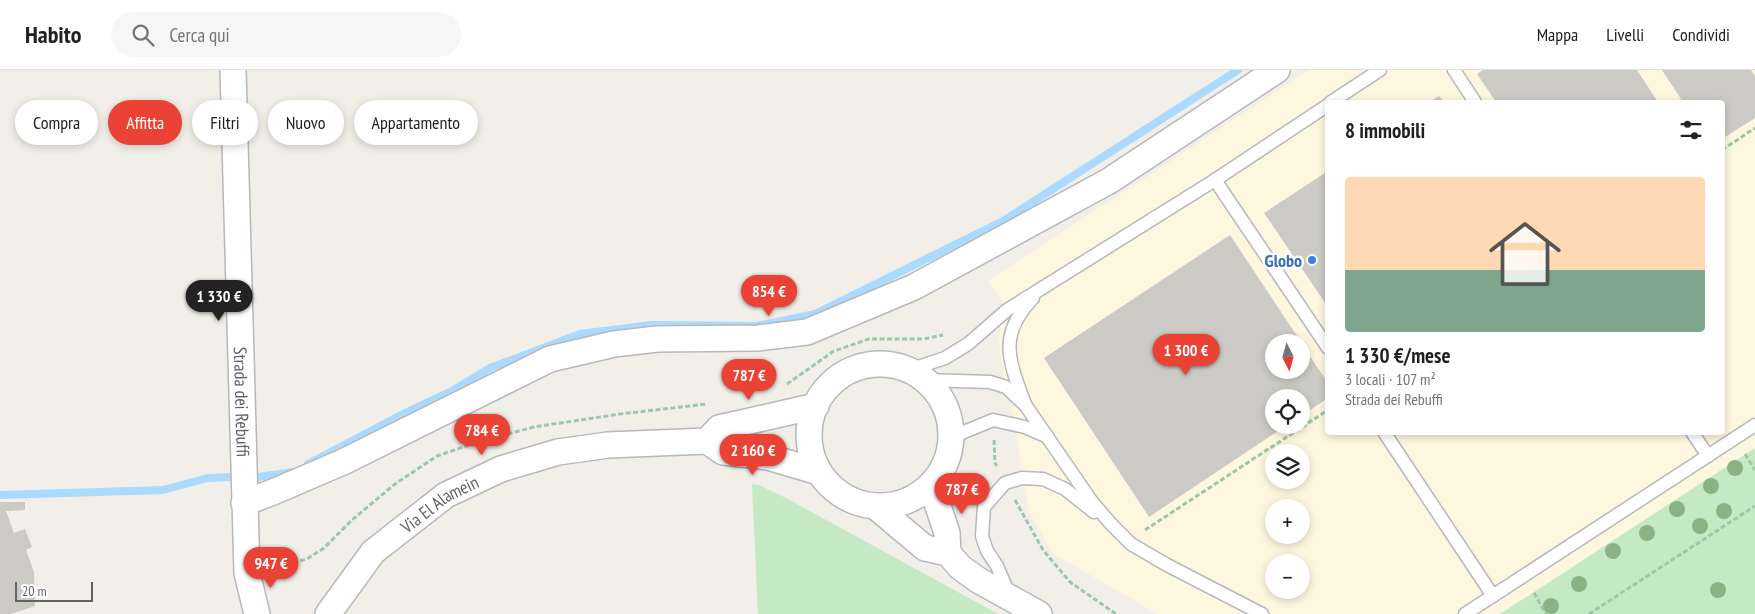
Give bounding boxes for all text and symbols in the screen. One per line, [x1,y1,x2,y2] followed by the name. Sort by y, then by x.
[111,12,461,57] search box
[25,19,81,50] text: Habito
[129,21,157,49] icon: search
[169,23,230,47] text: Cerca qui
[1537,23,1578,46] text: Mappa
[1606,23,1644,46] text: Livelli
[1672,23,1730,46] text: Condividi
[15,100,98,145] chip: Compra
[108,100,182,145] chip: Affitta
[192,100,258,145] chip: Filtri
[268,100,344,145] chip: Nuovo
[354,100,478,145] chip: Appartamento
[1677,116,1705,144] icon: filters
[1345,117,1425,144] text: 8 immobili
[1480,209,1570,299] icon: home
[1265,249,1302,272] place label: Globo
[1306,254,1318,266] marker: Globo
[734,274,804,317] pin: 854 €
[173,280,265,322] pin: 1 330 €
[752,281,786,301] text: 854 €
[197,286,241,306] text: 1 330 €
[1140,334,1232,376] pin: 1 300 €
[1265,334,1310,379] north arrow
[1265,334,1310,599] map controls
[1164,340,1208,360] text: 1 300 €
[1345,342,1450,369] text: 1 330 €/mese
[229,347,255,457] street label: Strada dei Rebuffi
[714,358,784,401] pin: 787 €
[732,365,766,385] text: 787 €
[1345,369,1436,389] text: 3 locali · 107 m²
[1265,389,1310,434] button: locate
[1345,389,1443,409] text: Strada dei Rebuffi
[447,414,517,456] pin: 784 €
[465,420,499,440] text: 784 €
[707,434,799,476] pin: 2 160 €
[731,440,775,460] text: 2 160 €
[1265,444,1310,489] button: layers
[395,470,482,538] street label: Via El Alamein
[927,472,997,515] pin: 787 €
[945,479,979,499] text: 787 €
[1265,499,1310,544] button: +
[236,546,306,589] pin: 947 €
[254,553,288,573] text: 947 €
[1265,554,1310,599] button: −
[15,579,92,602] scale bar
[22,582,47,600] text: 20 m

